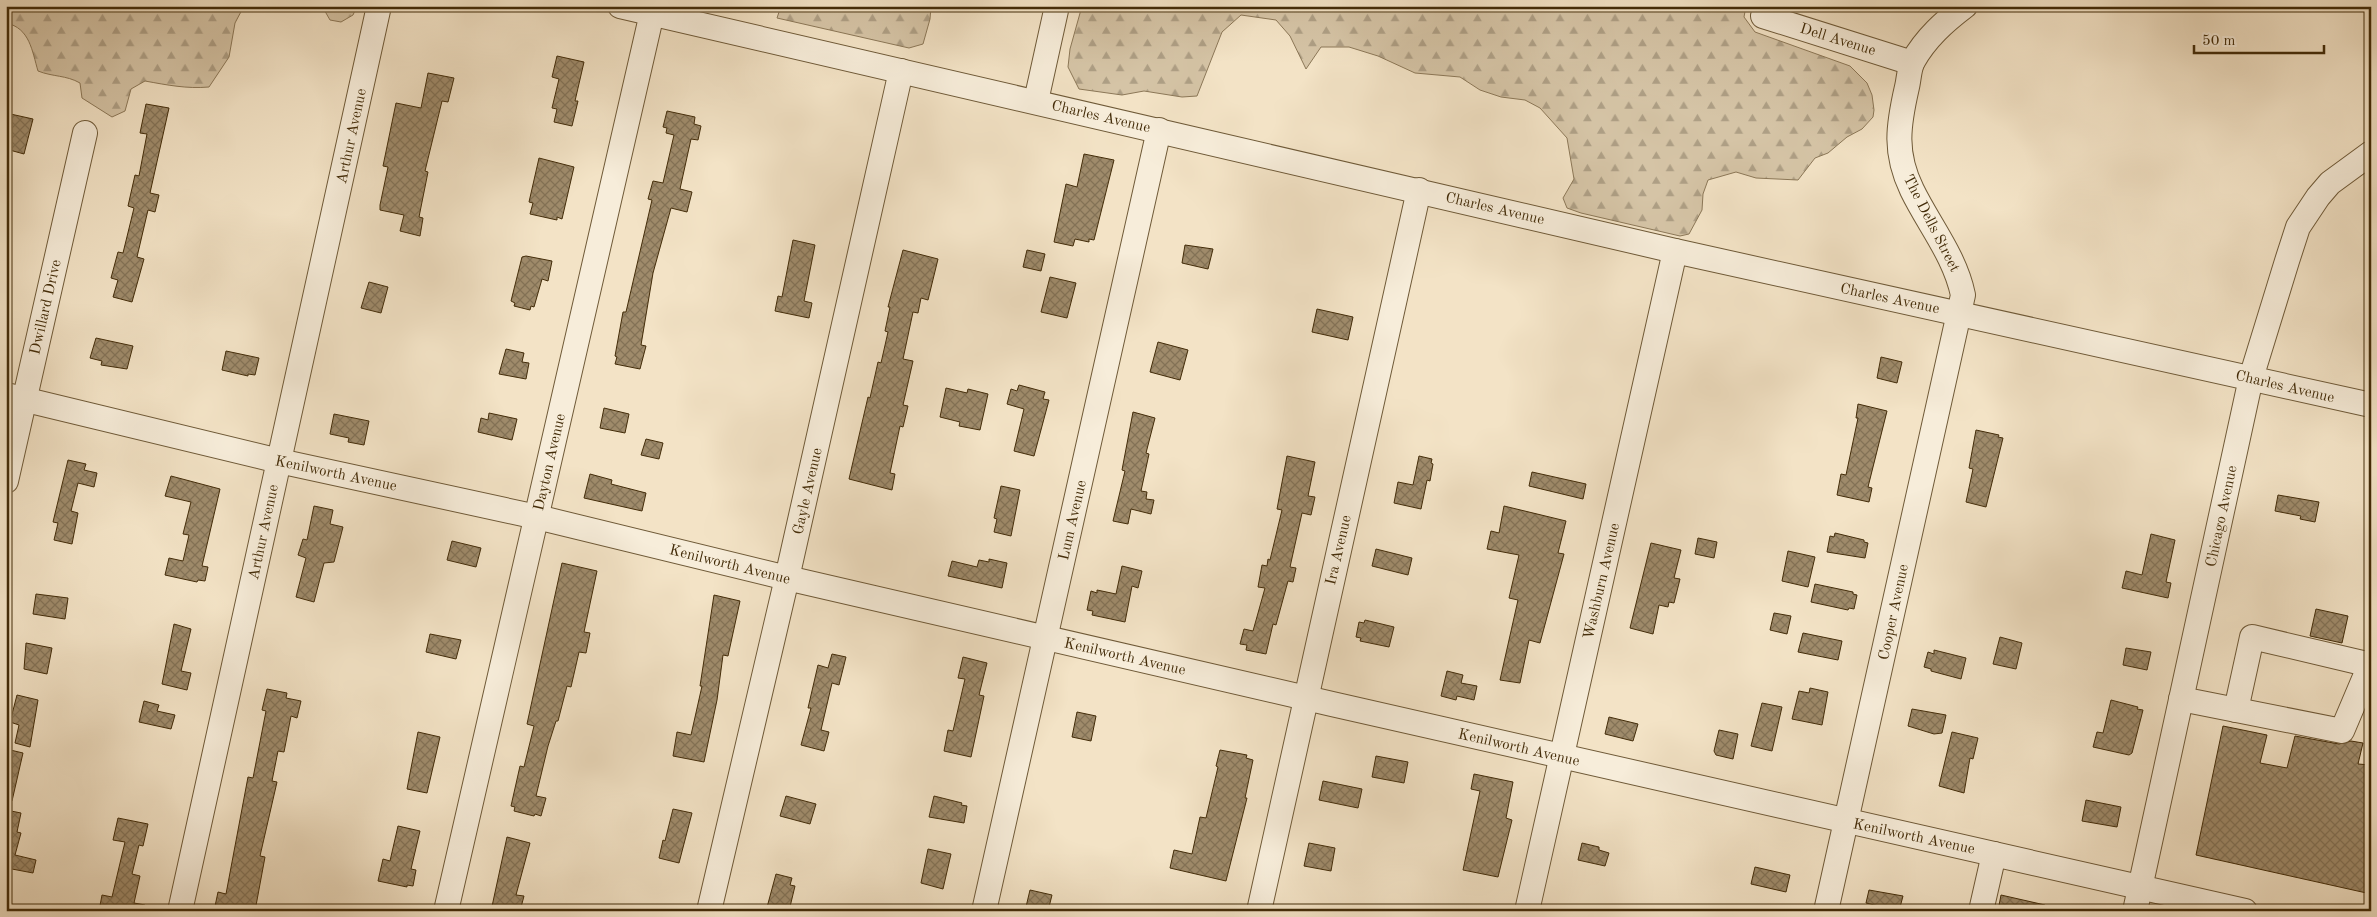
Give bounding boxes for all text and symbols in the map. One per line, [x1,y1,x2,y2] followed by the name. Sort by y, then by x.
[1798,22,1877,59] street label: Dell Avenue
[2194,22,2324,54] scale bar
[2202,34,2236,49] text: 50 m
[335,87,370,185] street label: Arthur Avenue
[1050,99,1152,136] street label: Charles Avenue
[1900,173,1962,275] street label: The Dells Street
[1444,191,1546,228] street label: Charles Avenue
[28,258,65,356] street label: Dwillard Drive
[1839,282,1941,317] street label: Charles Avenue
[2234,369,2336,406] street label: Charles Avenue
[532,412,569,512] street label: Dayton Avenue
[791,446,826,536] street label: Gayle Avenue
[273,454,398,495] street label: Kenilworth Avenue
[2204,464,2241,569] street label: Chicago Avenue
[1057,479,1090,562] street label: Lum Avenue
[247,483,282,581] street label: Arthur Avenue
[1324,514,1355,587] street label: Ira Avenue
[1582,522,1623,641] street label: Washburn Avenue
[668,543,792,588] street label: Kenilworth Avenue
[1877,563,1912,662] street label: Cooper Avenue
[1062,636,1187,679] street label: Kenilworth Avenue
[1456,727,1581,770] street label: Kenilworth Avenue
[1851,817,1976,858] street label: Kenilworth Avenue

